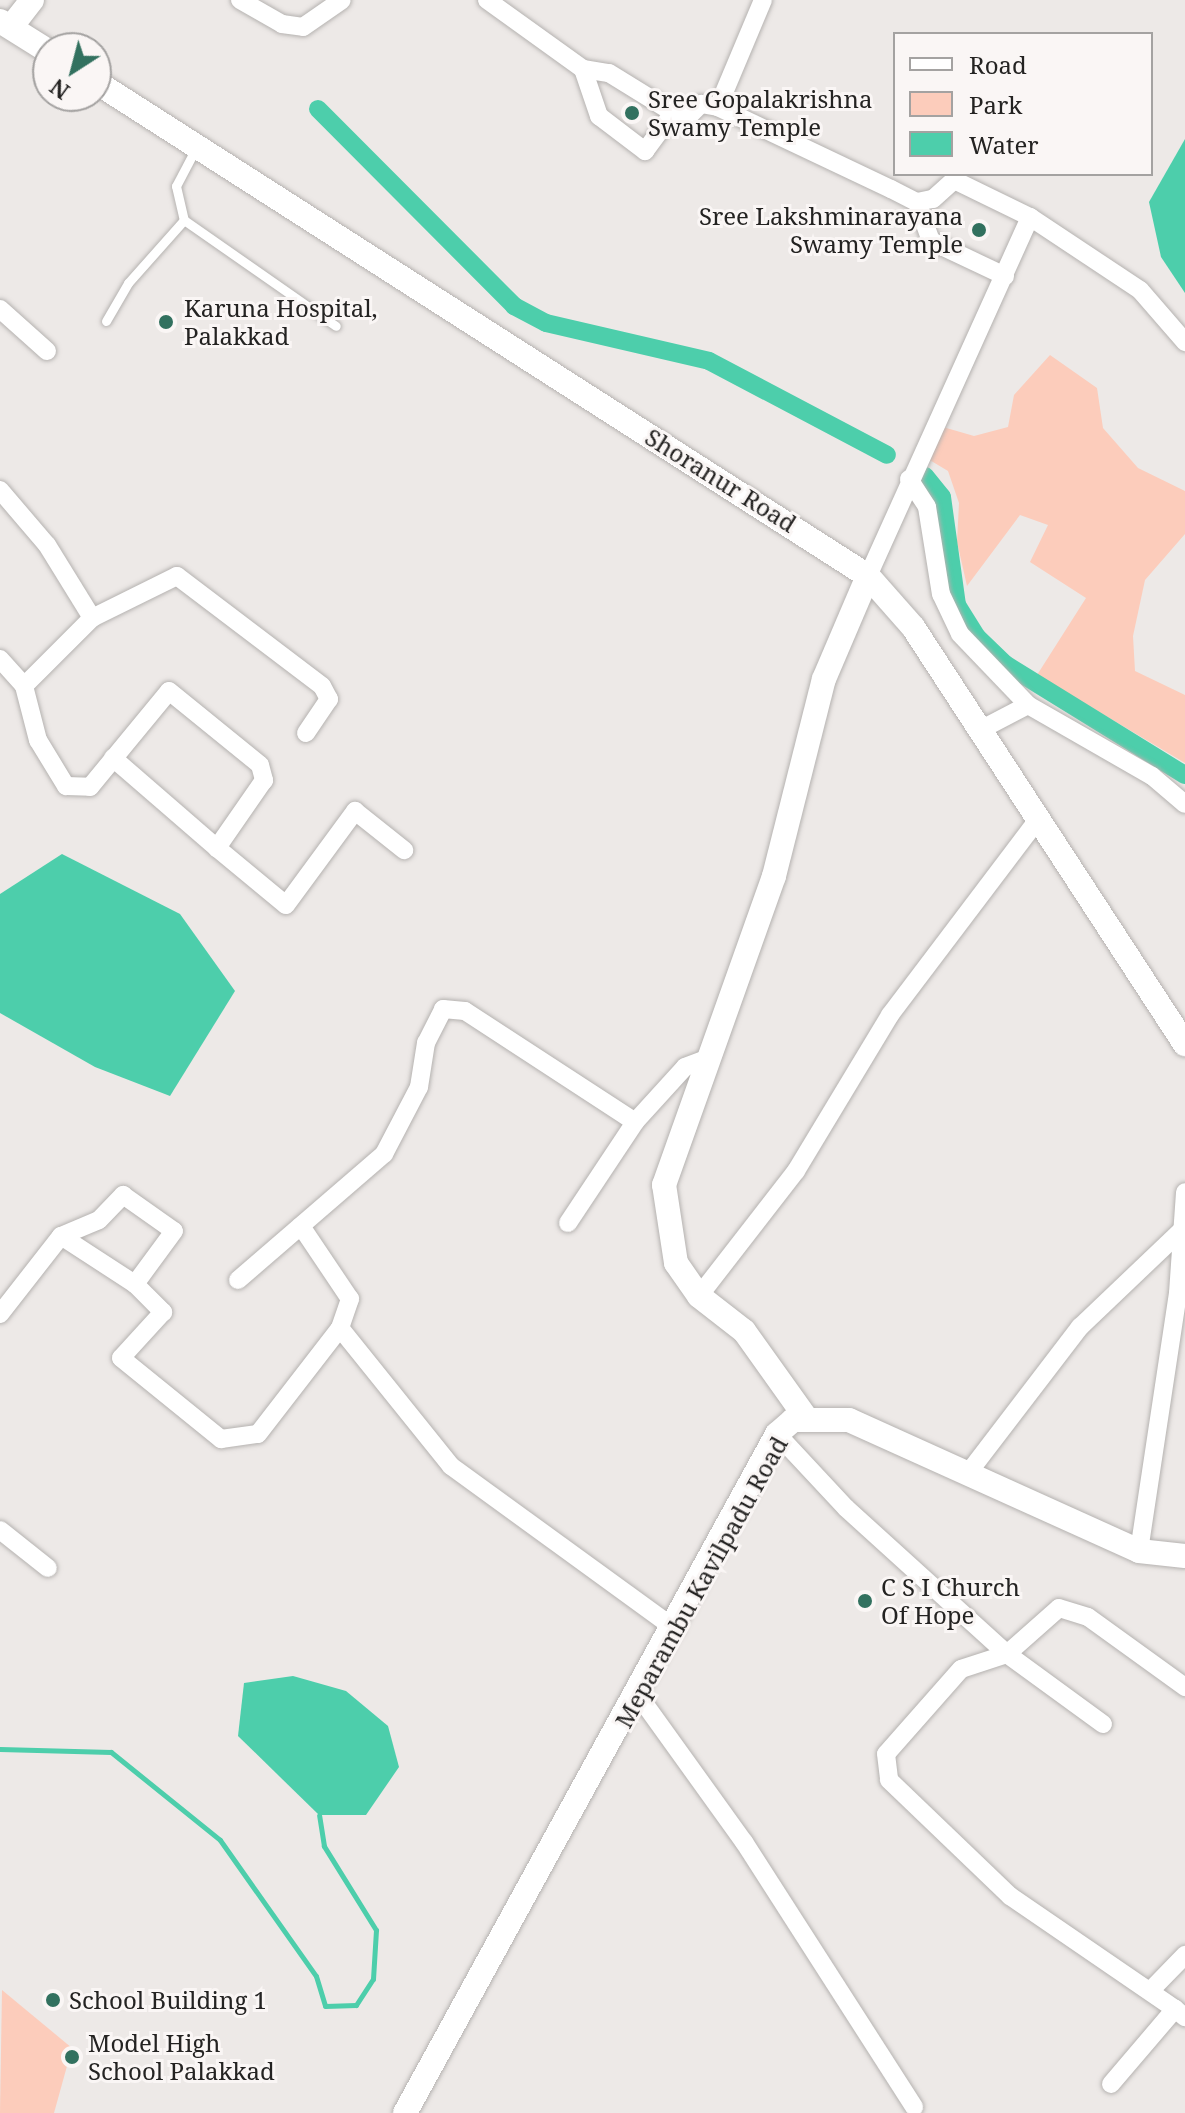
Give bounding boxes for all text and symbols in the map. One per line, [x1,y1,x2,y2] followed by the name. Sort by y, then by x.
[32,32,112,112] north arrow
[893,32,1153,176] legend
[969,48,1027,81] text: Road
[43,73,75,107] text: N
[648,85,873,141] place label: Sree Gopalakrishna Swamy Temple
[969,88,1022,121] text: Park
[623,104,641,122] marker: Sree Gopalakrishna Swamy Temple
[969,128,1039,161] text: Water
[699,202,963,258] place label: Sree Lakshminarayana Swamy Temple
[970,221,988,239] marker: Sree Lakshminarayana Swamy Temple
[184,294,378,350] place label: Karuna Hospital, Palakkad
[155,311,177,333] marker: Karuna Hospital, Palakkad
[640,422,802,538] street label: Shoranur Road
[609,1431,793,1733] street label: Meparambu Kavilpadu Road
[881,1573,1020,1629] place label: C S I Church Of Hope
[856,1592,874,1610] marker: C S I Church Of Hope
[69,1986,267,2014] place label: School Building 1
[44,1991,62,2009] marker: School Building 1
[88,2029,275,2085] place label: Model High School Palakkad
[63,2048,81,2066] marker: Model High School Palakkad

